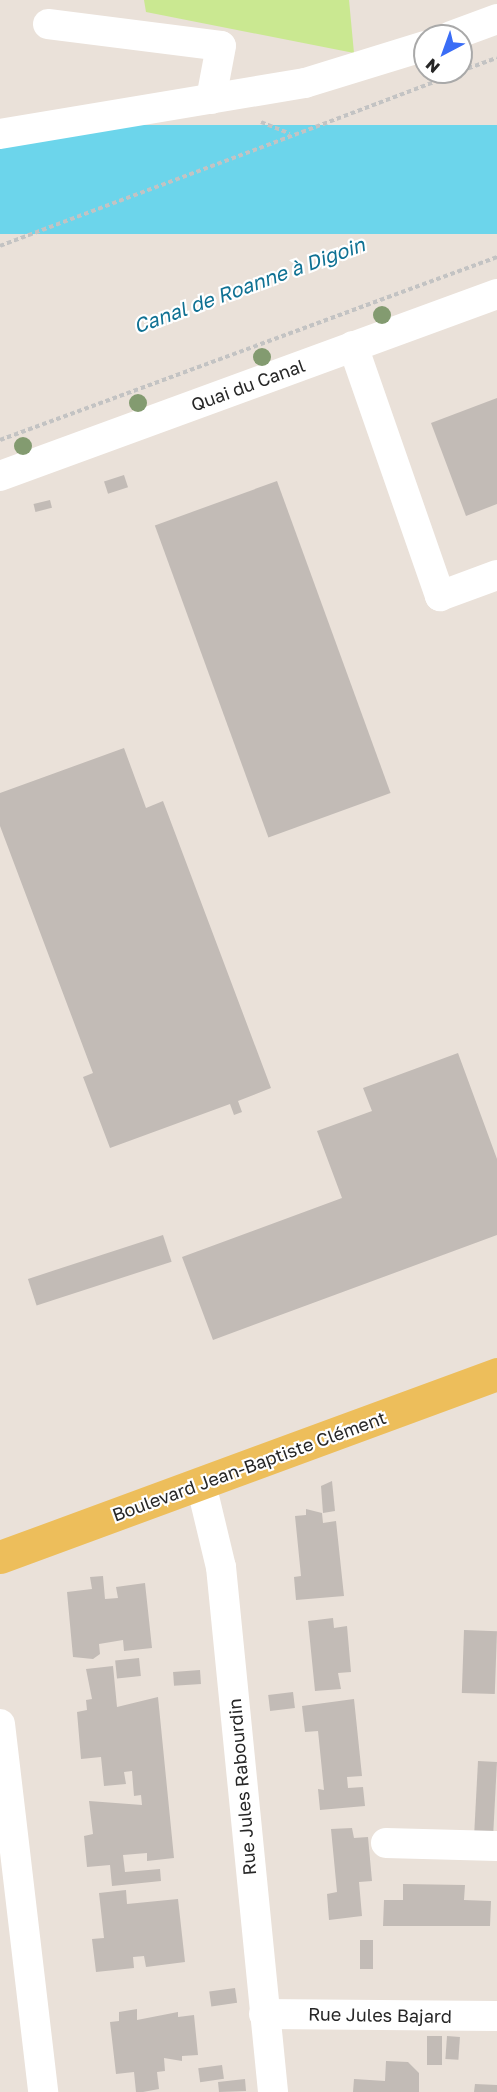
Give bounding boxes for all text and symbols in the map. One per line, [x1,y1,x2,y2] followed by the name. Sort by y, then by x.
[413,24,473,84] north arrow
[421,55,444,78] text: N
[130,232,368,338] water label: Canal de Roanne à Digoin
[188,354,308,416] street label: Quai du Canal
[109,1406,389,1526] street label: Boulevard Jean-Baptiste Clément
[224,1698,260,1876] street label: Rue Jules Rabourdin
[308,2003,452,2027] street label: Rue Jules Bajard

